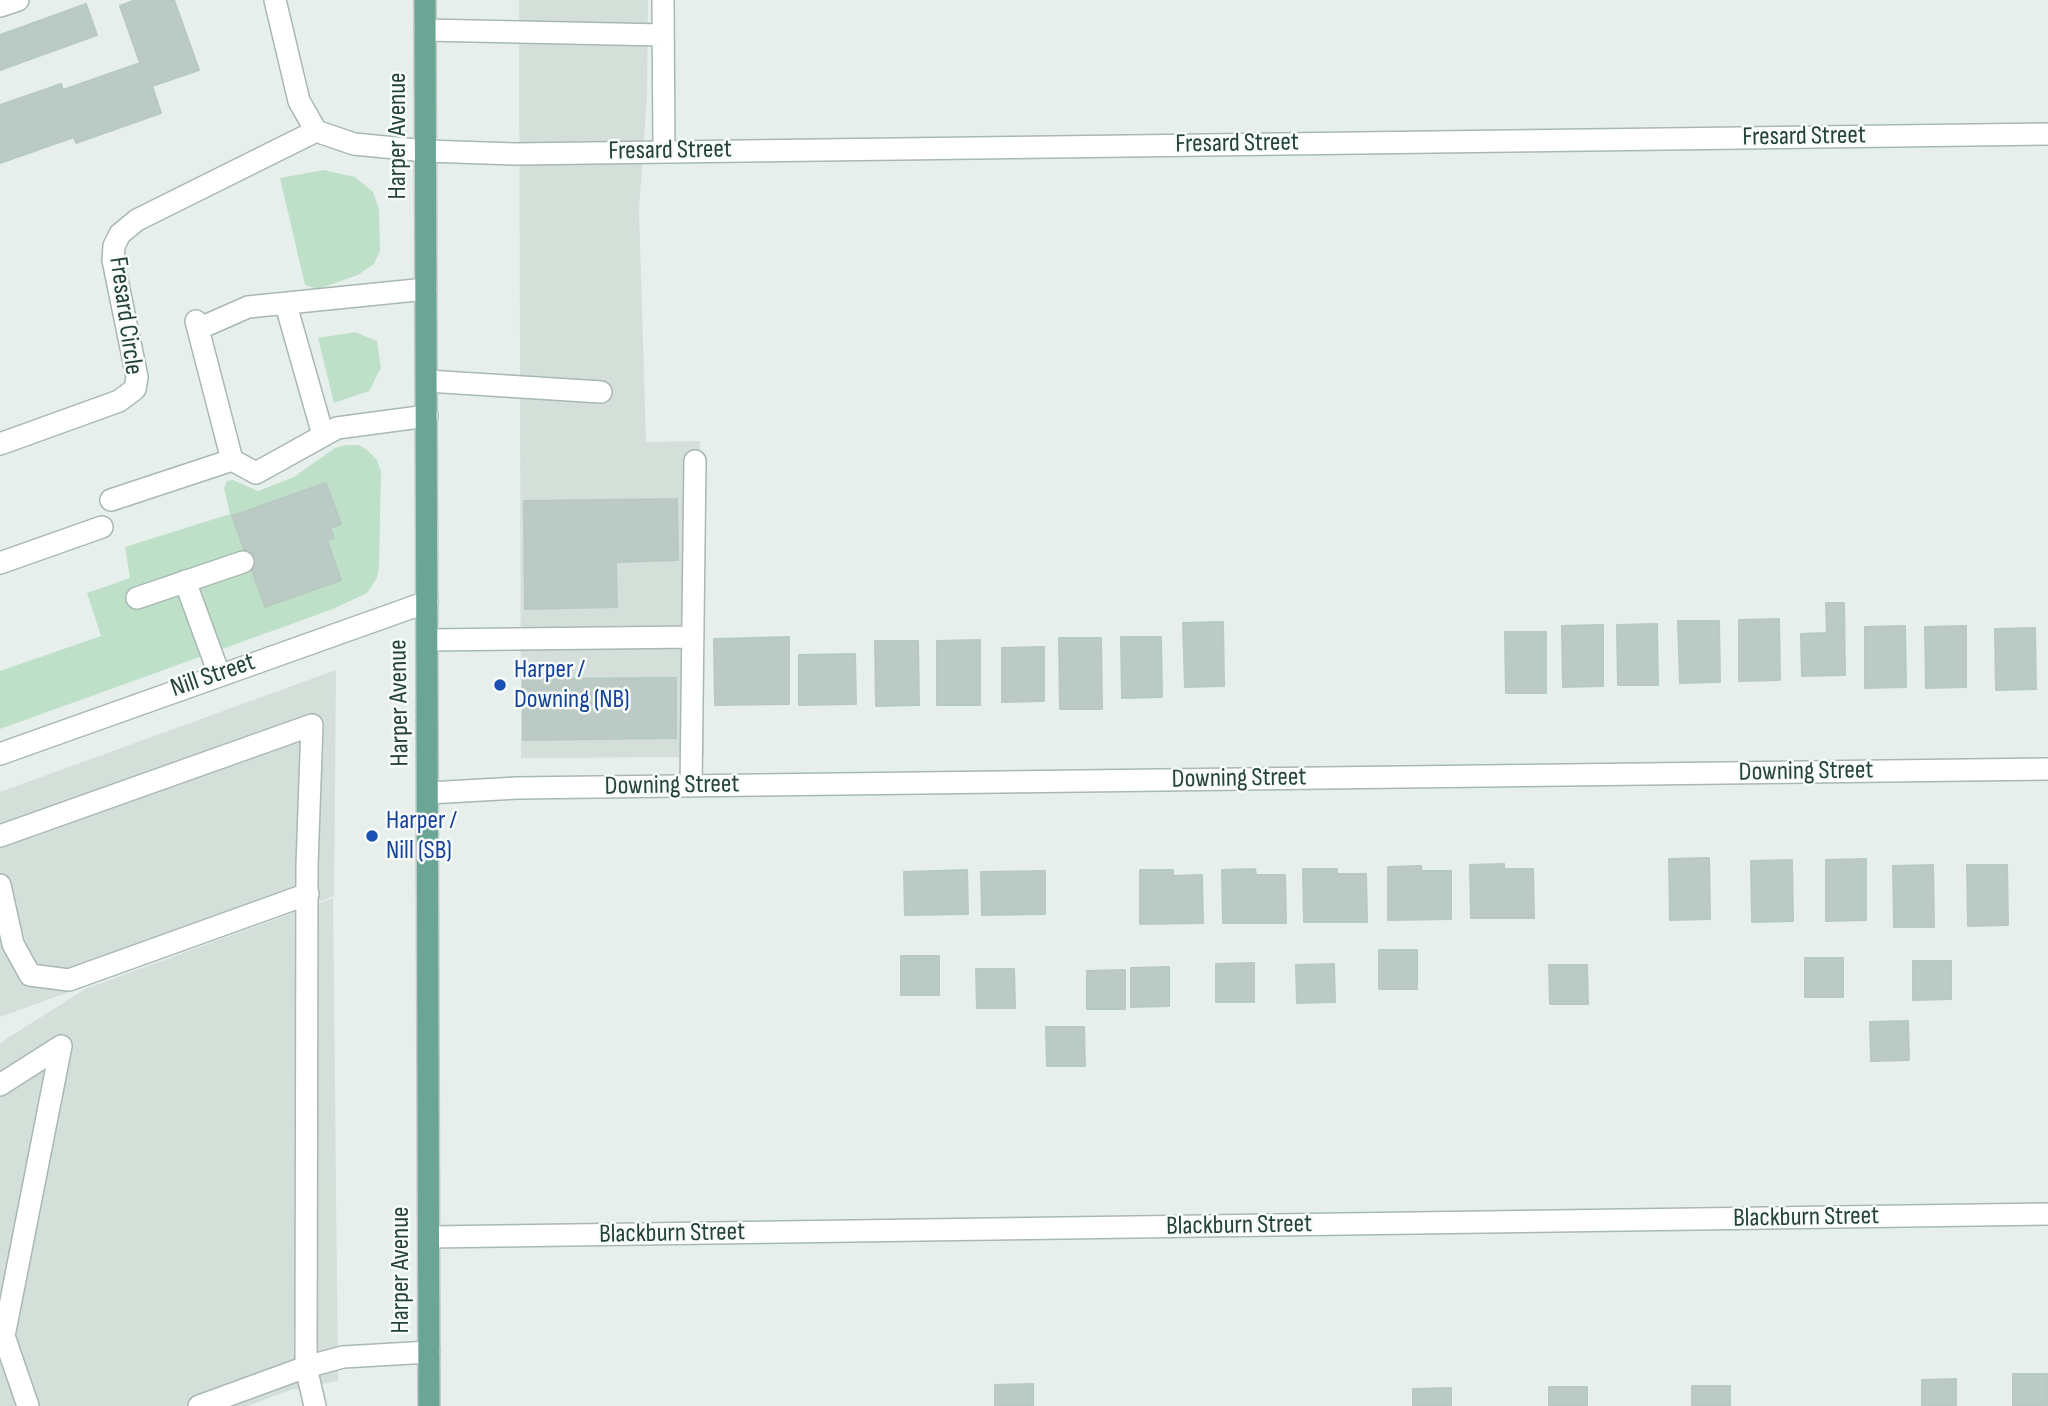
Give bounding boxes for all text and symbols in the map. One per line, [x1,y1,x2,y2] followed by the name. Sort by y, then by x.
[382,72,414,200] street label: Harper Avenue
[1742,120,1866,154] street label: Fresard Street
[1175,127,1299,161] street label: Fresard Street
[608,134,732,168] street label: Fresard Street
[101,255,149,377] street label: Fresard Circle
[383,639,417,767] street label: Harper Avenue
[167,647,259,705] street label: Nill Street
[514,654,630,716] place label: Harper / Downing (NB)
[492,677,508,693] marker: Harper / Downing (NB)
[1738,755,1874,789] street label: Downing Street
[1171,762,1307,796] street label: Downing Street
[604,769,740,803] street label: Downing Street
[386,805,457,866] place label: Harper / Nill (SB)
[364,828,380,844] marker: Harper / Nill (SB)
[1733,1201,1879,1235] street label: Blackburn Street
[385,1206,417,1334] street label: Harper Avenue
[1166,1209,1312,1243] street label: Blackburn Street
[599,1217,745,1251] street label: Blackburn Street

